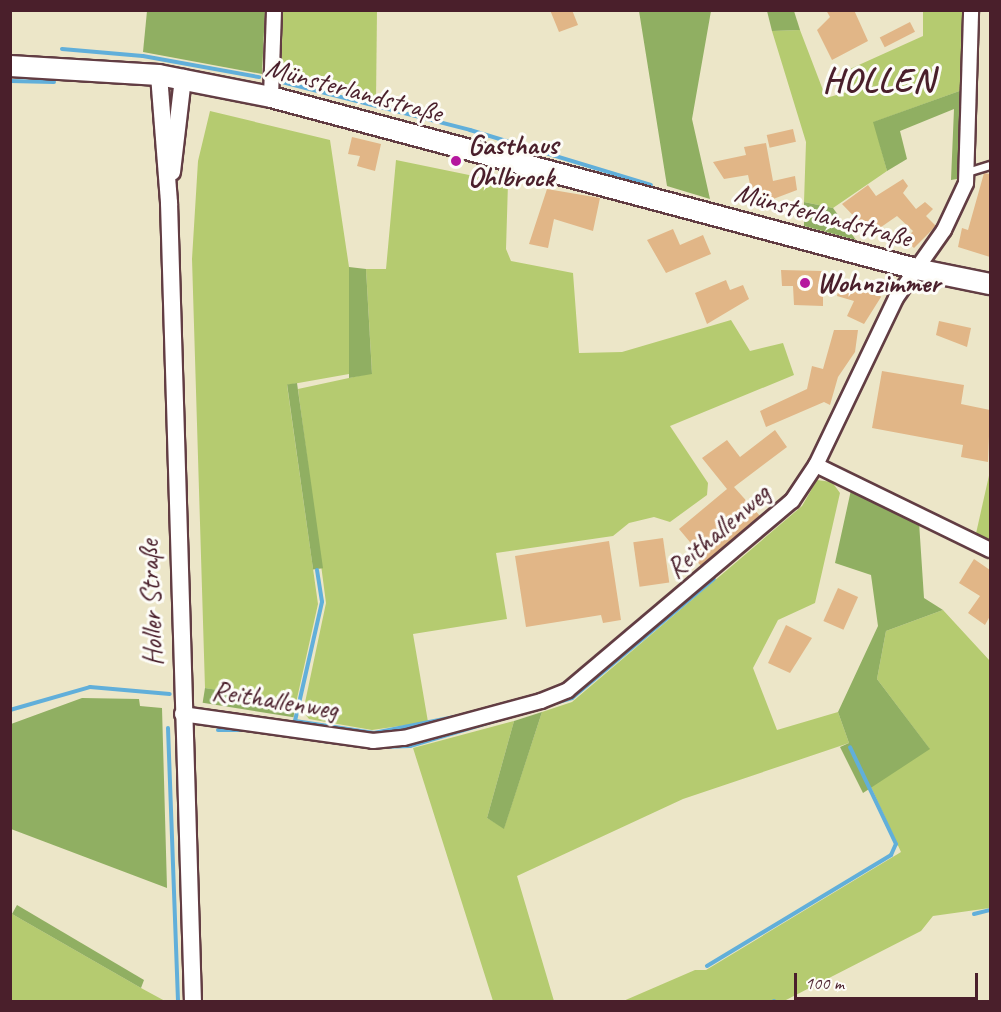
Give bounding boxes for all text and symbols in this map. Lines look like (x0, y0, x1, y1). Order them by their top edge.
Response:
street label: Münsterlandstraße (262, 50, 446, 130)
district label: HOLLEN (823, 60, 935, 100)
place label: Gasthaus Ohlbrock (468, 128, 558, 194)
marker: Gasthaus Ohlbrock (449, 154, 463, 168)
street label: Münsterlandstraße (731, 175, 915, 255)
place label: Wohnzimmer (817, 266, 940, 300)
marker: Wohnzimmer (798, 276, 812, 290)
street label: Reithallenweg (659, 477, 777, 585)
street label: Holler Straße (132, 539, 170, 667)
street label: Reithallenweg (210, 673, 340, 727)
scale bar (797, 961, 982, 999)
text: 100 m (805, 972, 844, 994)

